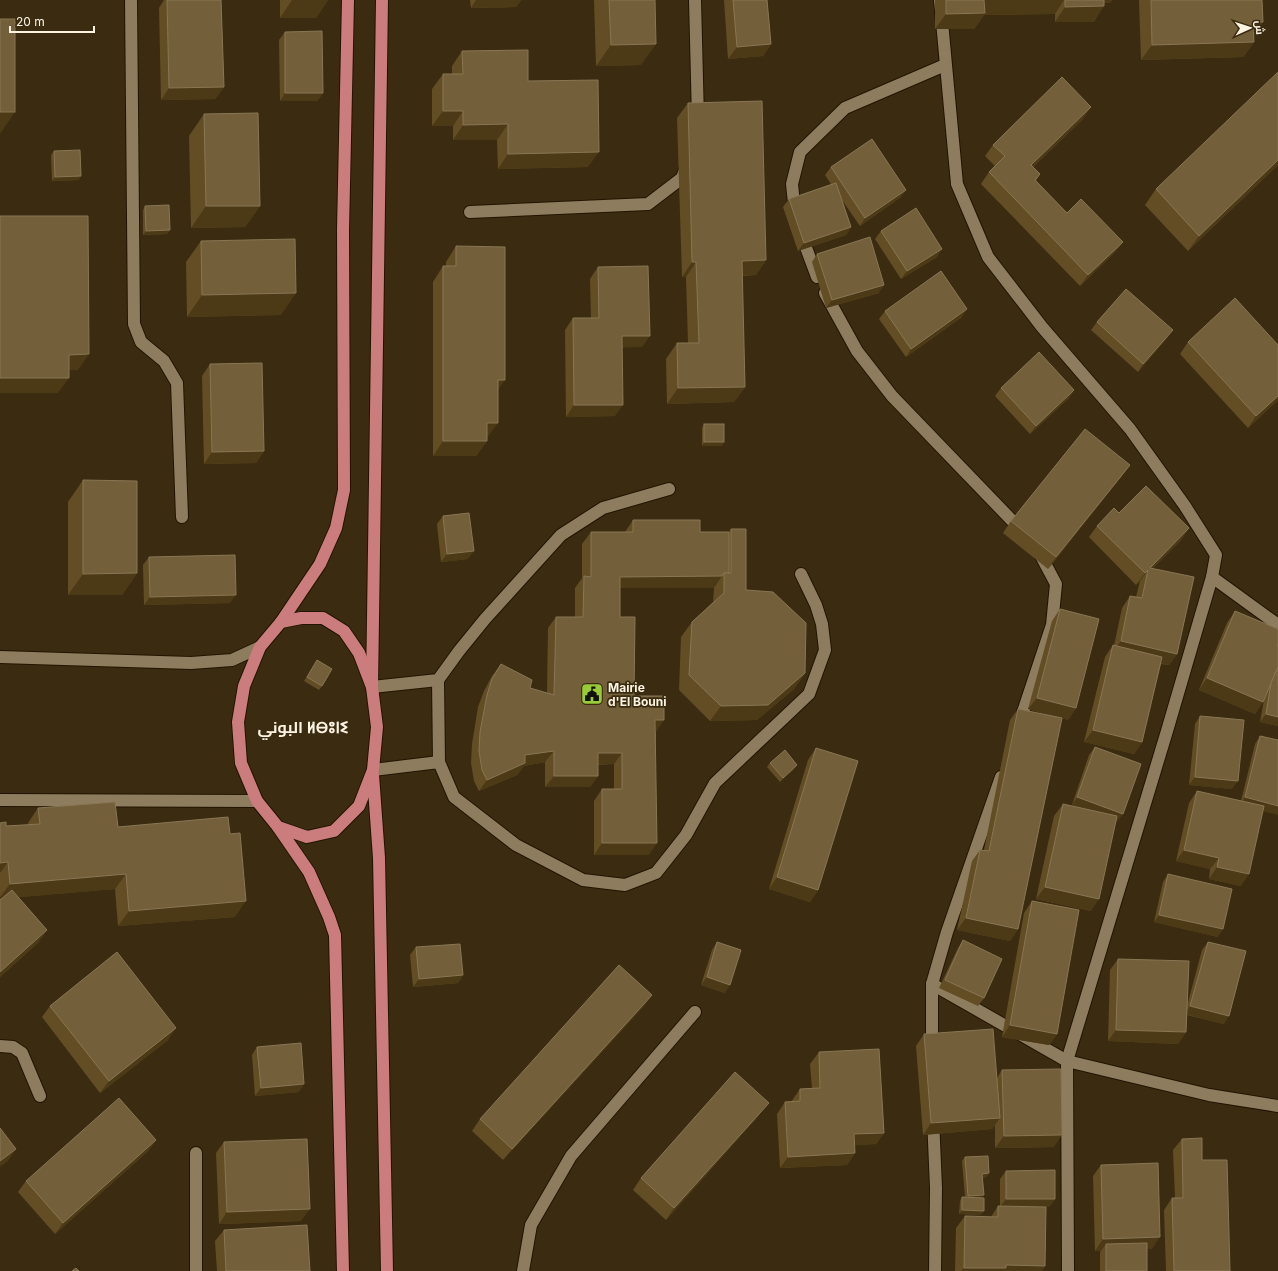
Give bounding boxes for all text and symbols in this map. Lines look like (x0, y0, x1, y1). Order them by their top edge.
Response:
scale bar (10, 8, 94, 34)
north arrow (1230, 8, 1270, 48)
text: 20 m (16, 14, 45, 29)
text: ش (1253, 20, 1267, 35)
place label: Mairie d'El Bouni (608, 680, 667, 709)
public building icon: Mairie d'El Bouni (579, 681, 605, 707)
district label: البوني ⵍⴱⵓⵏⵉ (258, 717, 348, 740)

